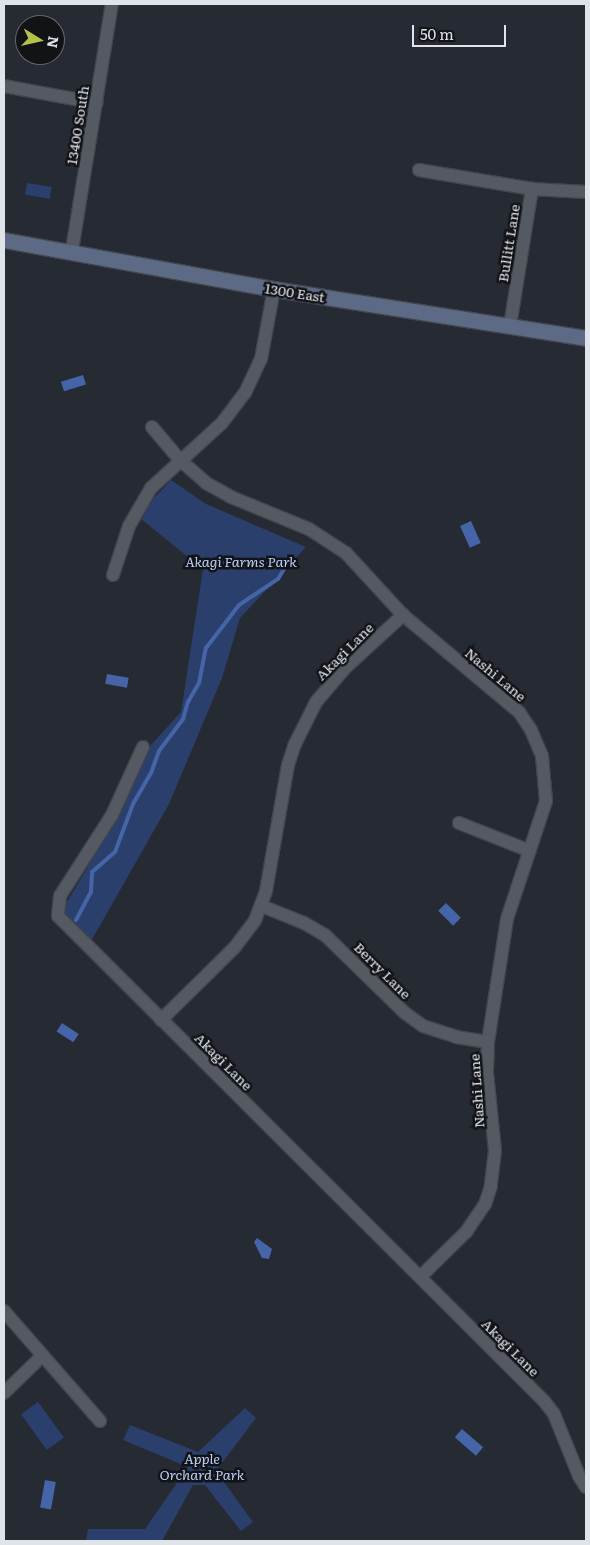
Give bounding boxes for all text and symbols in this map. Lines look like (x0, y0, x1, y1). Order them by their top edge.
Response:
north arrow (15, 15, 65, 65)
scale bar (415, 15, 509, 47)
text: 50 m (420, 22, 454, 45)
text: N (43, 35, 65, 50)
street label: 13400 South (62, 84, 92, 166)
street label: Bullitt Lane (494, 203, 522, 283)
street label: 1300 East (264, 279, 326, 305)
park label: Akagi Farms Park (185, 553, 297, 569)
street label: Akagi Lane (312, 619, 376, 683)
street label: Nashi Lane (462, 644, 530, 704)
street label: Berry Lane (351, 938, 415, 1002)
street label: Akagi Lane (192, 1029, 256, 1093)
street label: Nashi Lane (465, 1053, 487, 1129)
street label: Akagi Lane (479, 1315, 543, 1379)
park label: Apple Orchard Park (160, 1450, 244, 1482)

